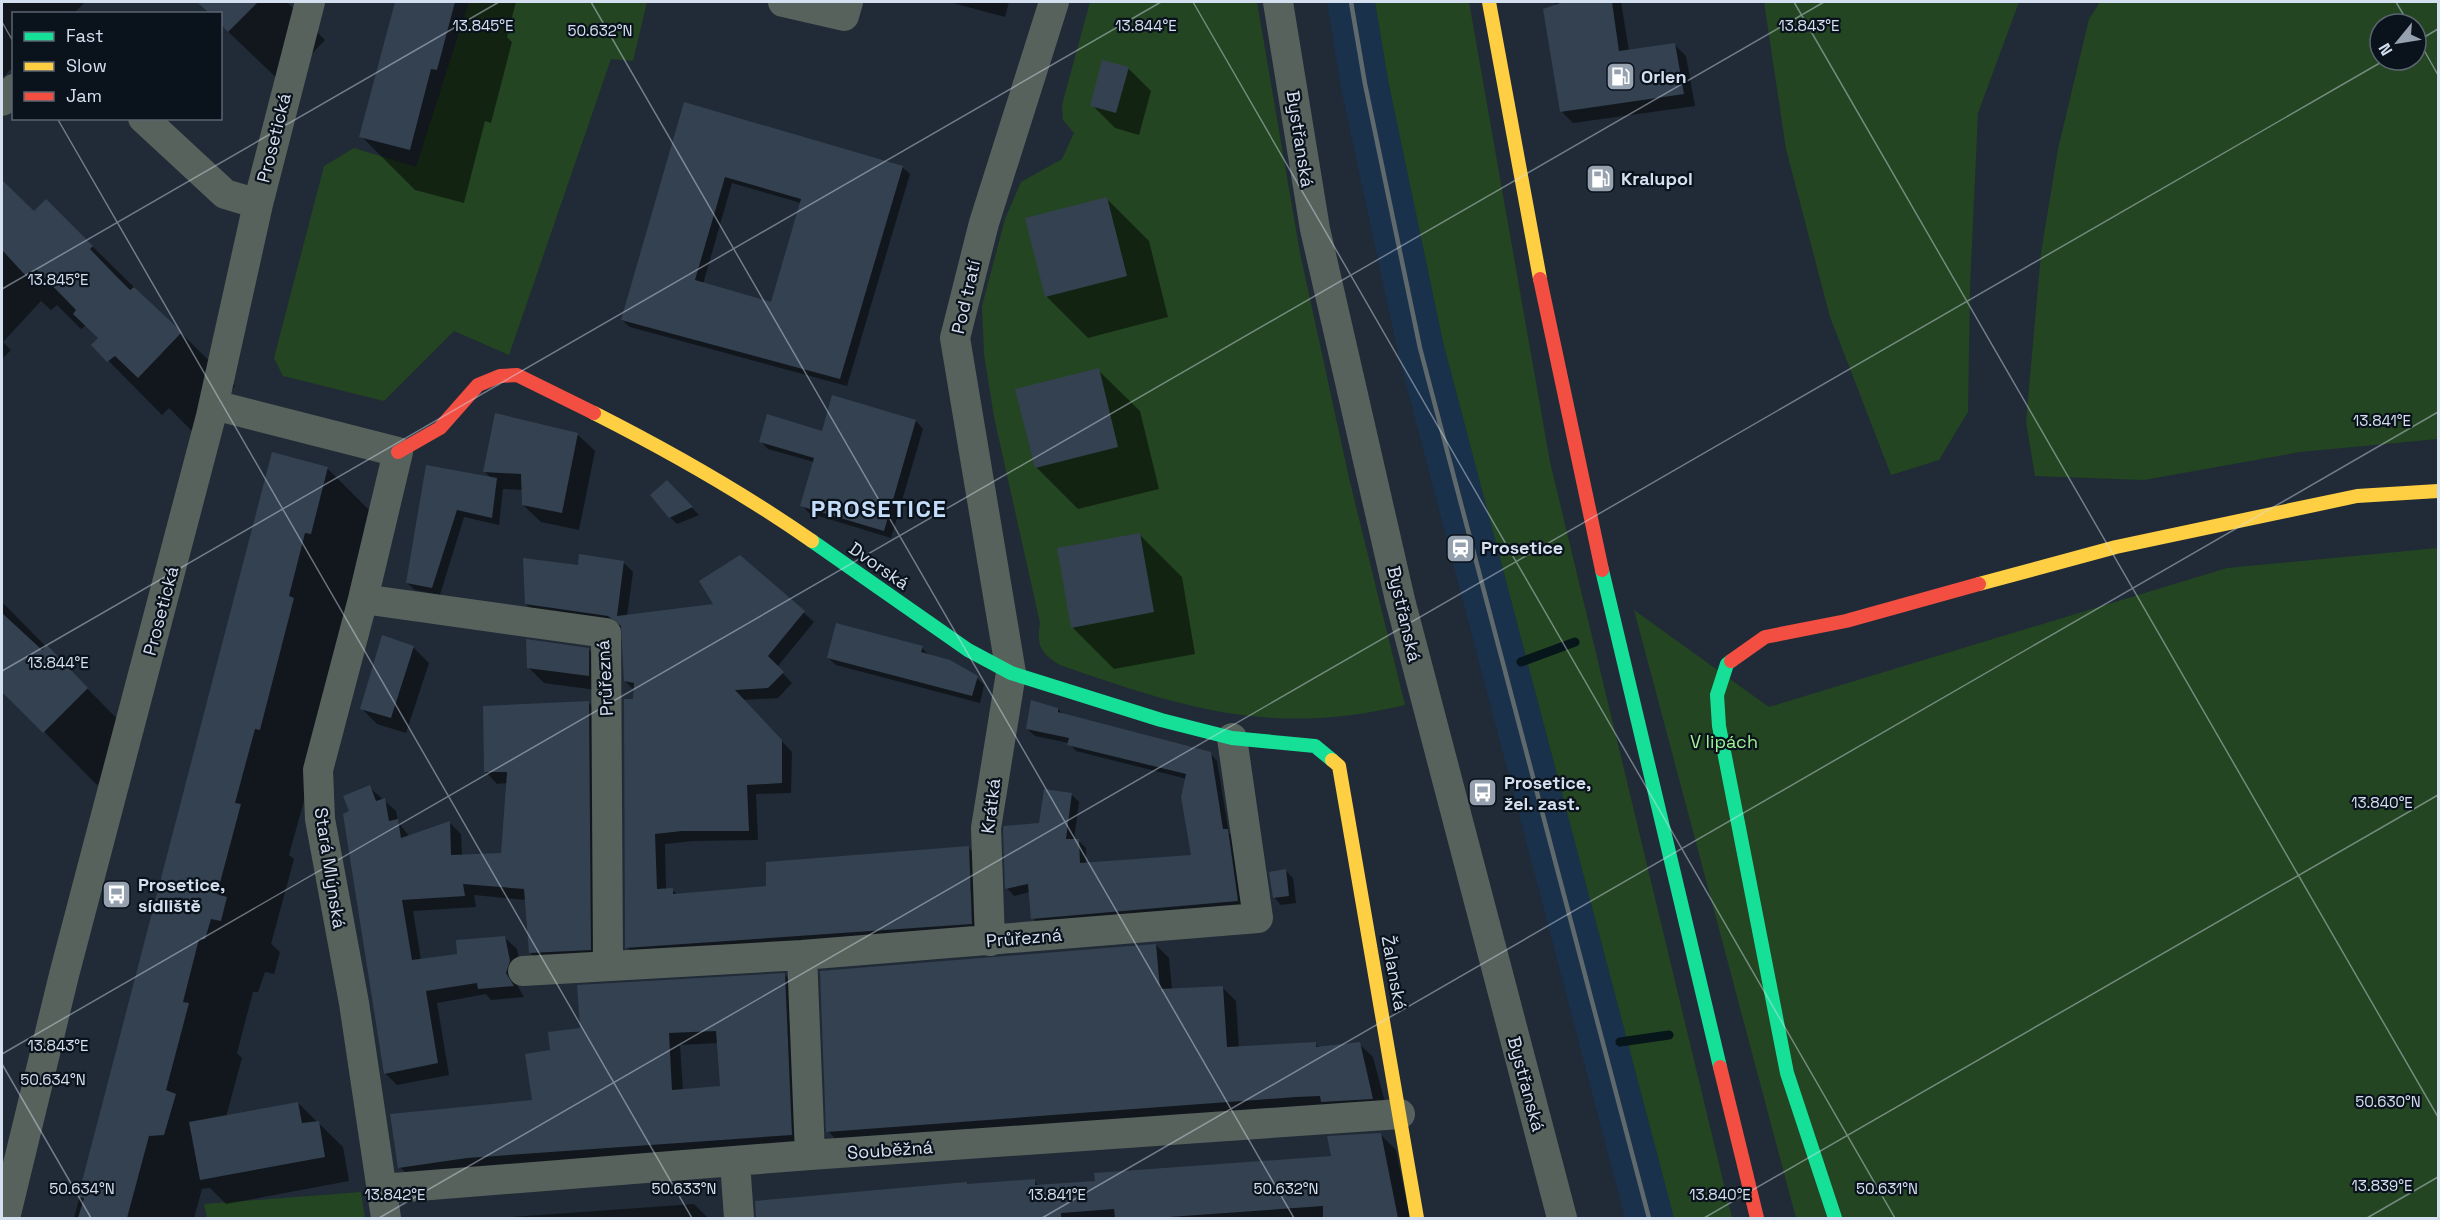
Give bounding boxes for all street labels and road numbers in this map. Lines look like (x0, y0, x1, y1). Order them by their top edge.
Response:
street label: Bystřanská (1281, 89, 1319, 189)
street label: Prosetická (251, 91, 296, 185)
street label: Pod tratí (946, 257, 985, 336)
street label: Dvorská (845, 537, 914, 595)
street label: Prosetická (138, 564, 183, 658)
street label: Bystřanská (1382, 564, 1427, 664)
street label: Průřezná (591, 639, 618, 717)
street label: Krátká (976, 777, 1005, 835)
street label: Stará Mlýnská (310, 806, 351, 930)
street label: Průřezná (985, 923, 1063, 952)
street label: Žalanská (1377, 934, 1412, 1012)
street label: Bystřanská (1503, 1034, 1550, 1134)
street label: Souběžná (846, 1135, 934, 1164)

